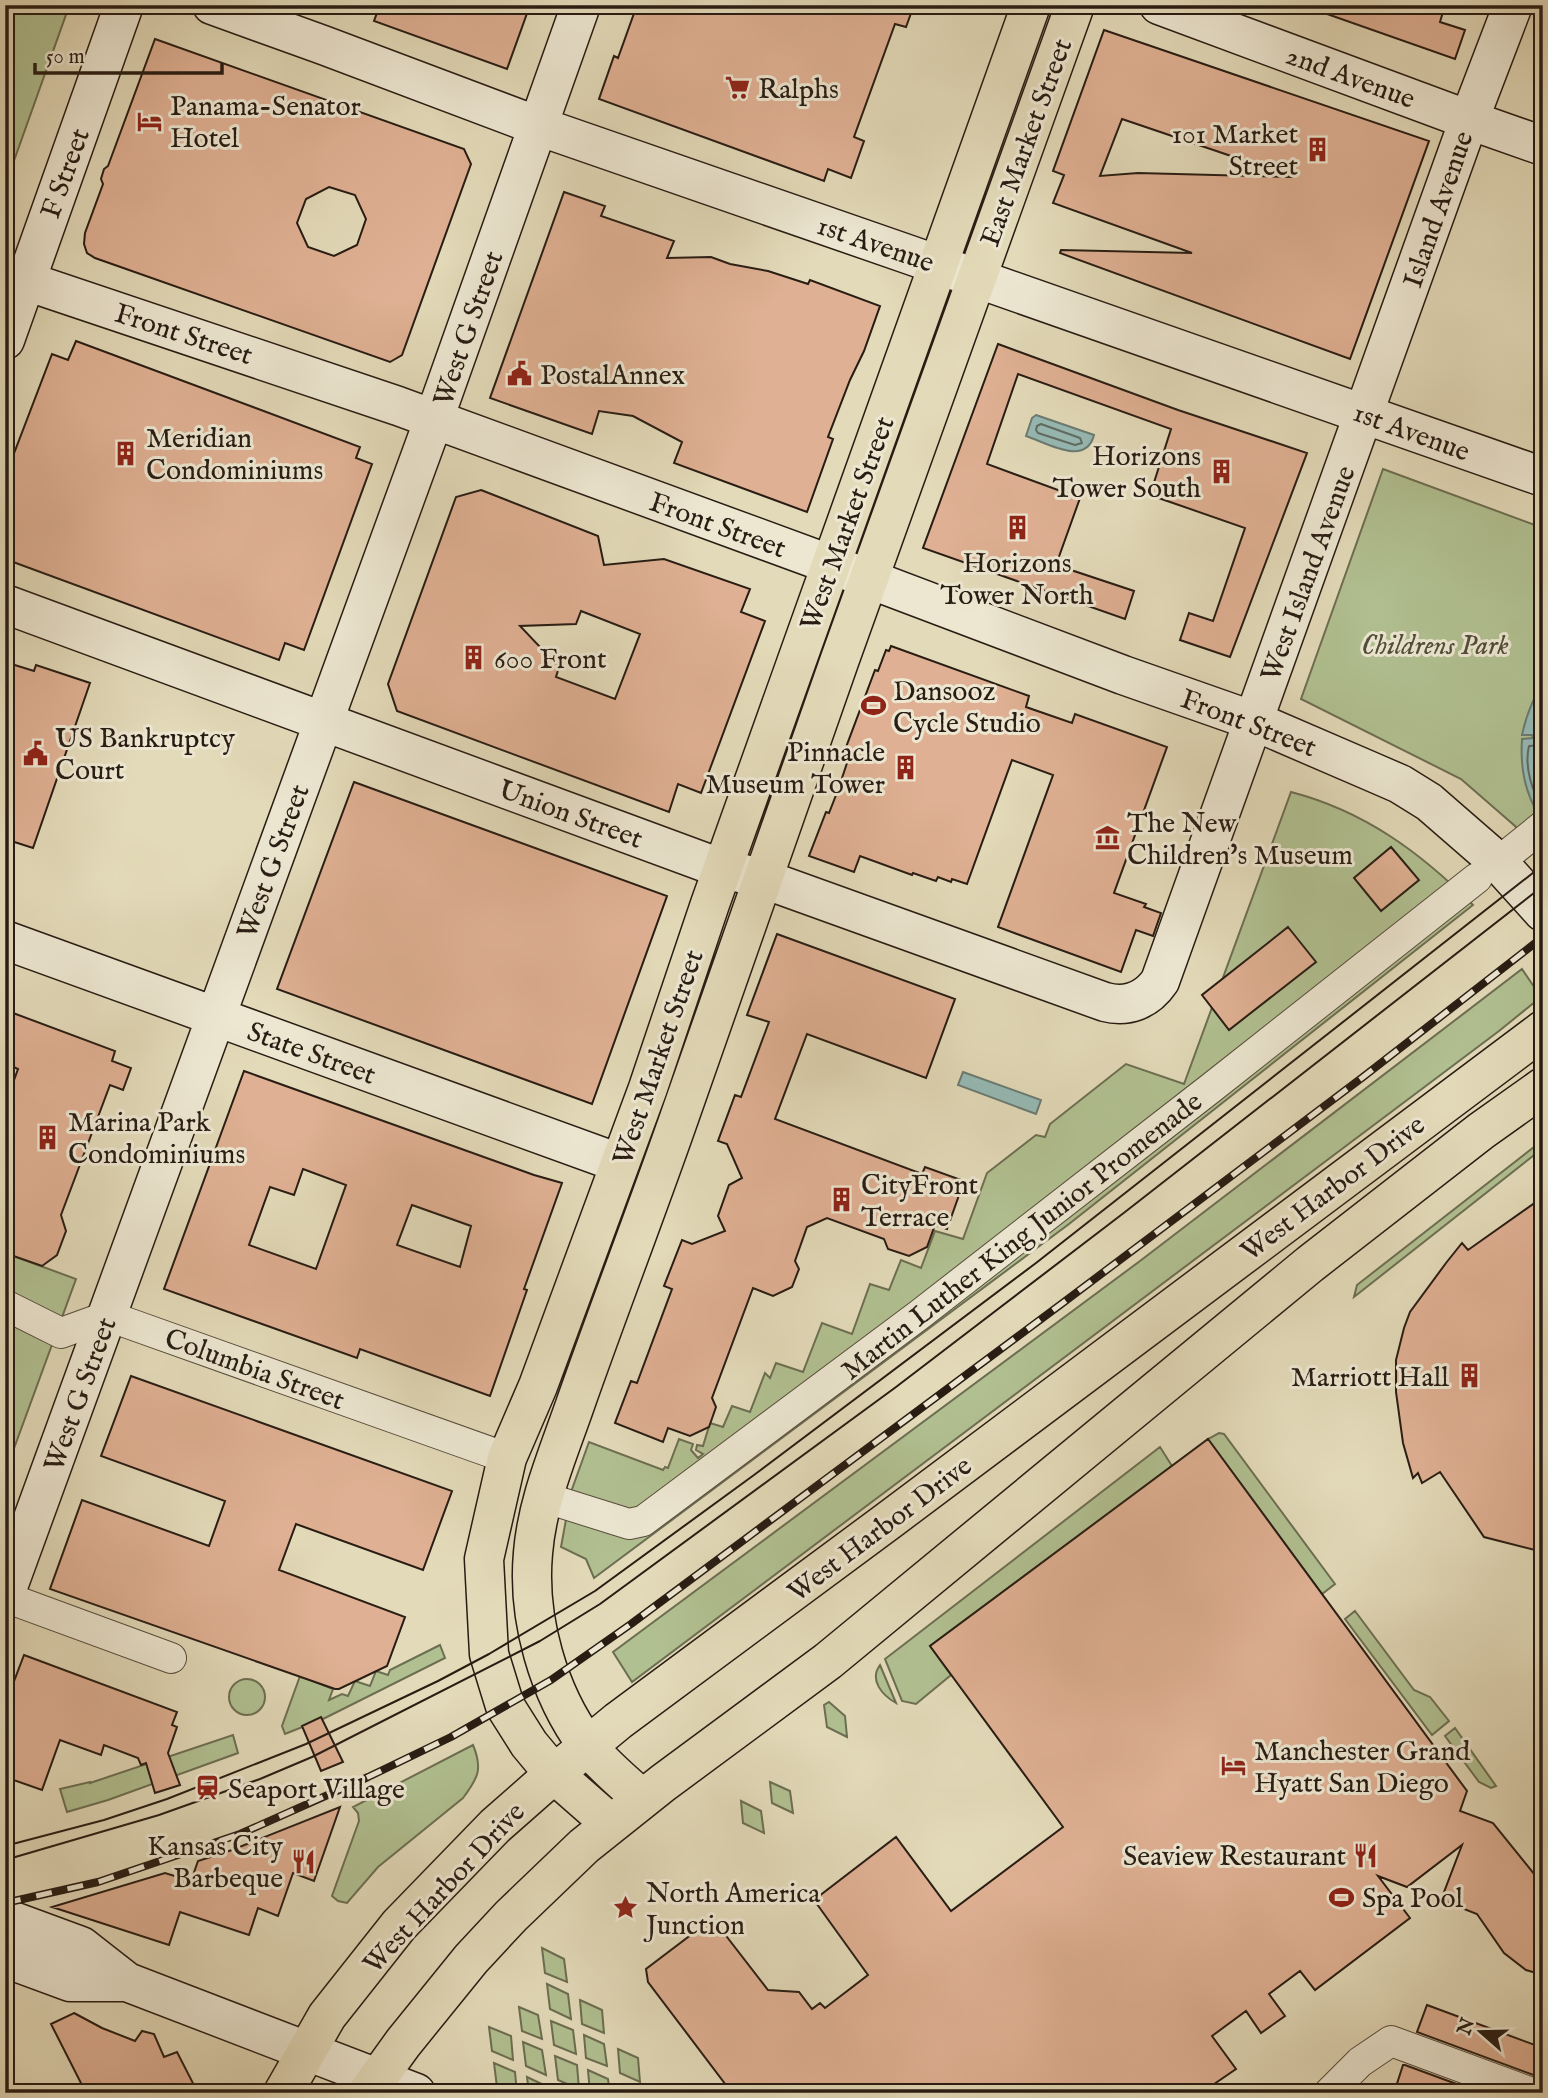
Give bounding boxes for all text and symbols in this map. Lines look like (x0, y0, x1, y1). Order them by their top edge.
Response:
scale bar (35, 32, 222, 76)
street label: East Market Street (974, 34, 1081, 252)
street label: 2nd Avenue (1281, 39, 1420, 118)
text: 50 m (46, 44, 85, 71)
place label: Ralphs (758, 73, 839, 108)
supermarket icon: Ralphs (724, 74, 752, 102)
place label: Panama-Senator Hotel (170, 90, 361, 157)
hotel icon: Panama-Senator Hotel (136, 107, 164, 135)
place label: 101 Market Street (1172, 118, 1298, 185)
street label: F Street (34, 124, 99, 224)
street label: Island Avenue (1396, 127, 1483, 293)
building icon: 101 Market Street (1304, 135, 1332, 163)
street label: 1st Avenue (812, 209, 938, 282)
street label: West G Street (427, 246, 512, 411)
street label: Front Street (110, 297, 257, 374)
place label: PostalAnnex (540, 359, 686, 394)
public building icon: PostalAnnex (506, 360, 534, 388)
street label: 1st Avenue (1348, 396, 1474, 471)
street label: West Market Street (793, 412, 903, 636)
place label: Meridian Condominiums (146, 422, 323, 489)
building icon: Meridian Condominiums (112, 439, 140, 467)
place label: Horizons Tower South (1052, 440, 1201, 507)
building icon: Horizons Tower South (1207, 457, 1235, 485)
street label: West Island Avenue (1254, 461, 1365, 686)
street label: Front Street (644, 485, 791, 567)
building icon: Horizons Tower North (1003, 514, 1031, 542)
place label: Horizons Tower North (940, 547, 1094, 614)
park label: Childrens Park (1361, 629, 1509, 664)
place label: 600 Front (494, 643, 607, 678)
building icon: 600 Front (460, 644, 488, 672)
place label: Dansooz Cycle Studio (893, 675, 1041, 742)
street label: Front Street (1175, 682, 1321, 766)
sports icon: Dansooz Cycle Studio (859, 692, 887, 720)
place label: US Bankruptcy Court (55, 722, 235, 789)
place label: Pinnacle Museum Tower (705, 736, 885, 803)
public building icon: US Bankruptcy Court (21, 739, 49, 767)
building icon: Pinnacle Museum Tower (891, 753, 919, 781)
street label: Union Street (493, 773, 647, 858)
street label: West G Street (230, 780, 319, 944)
place label: The New Children's Museum (1127, 807, 1353, 874)
museum icon: The New Children's Museum (1093, 824, 1121, 852)
street label: West Market Street (606, 945, 713, 1170)
street label: State Street (242, 1015, 381, 1094)
street label: Martin Luther King Junior Promenade (835, 1085, 1210, 1389)
place label: Marina Park Condominiums (68, 1106, 245, 1173)
street label: West Harbor Drive (1234, 1108, 1433, 1270)
building icon: Marina Park Condominiums (34, 1123, 62, 1151)
place label: CityFront Terrace (861, 1169, 979, 1236)
building icon: CityFront Terrace (827, 1186, 855, 1214)
street label: West G Street (37, 1313, 126, 1477)
street label: Columbia Street (160, 1322, 349, 1419)
place label: Marriott Hall (1291, 1361, 1449, 1396)
building icon: Marriott Hall (1455, 1362, 1483, 1390)
street label: West Harbor Drive (781, 1449, 980, 1611)
place label: Manchester Grand Hyatt San Diego (1254, 1735, 1470, 1802)
hotel icon: Manchester Grand Hyatt San Diego (1220, 1752, 1248, 1780)
place label: Seaport Village (228, 1773, 405, 1808)
station icon: Seaport Village (194, 1774, 222, 1802)
street label: West Harbor Drive (356, 1796, 533, 1982)
place label: Kansas City Barbeque (147, 1830, 283, 1897)
place label: Seaview Restaurant (1123, 1840, 1346, 1875)
restaurant icon: Seaview Restaurant (1352, 1841, 1380, 1869)
restaurant icon: Kansas City Barbeque (289, 1847, 317, 1875)
place label: North America Junction (643, 1877, 821, 1944)
place label: Spa Pool (1362, 1882, 1463, 1917)
sports icon: Spa Pool (1328, 1883, 1356, 1911)
place icon: North America Junction (612, 1894, 640, 1922)
north arrow (1446, 1996, 1516, 2066)
text: N (1452, 2015, 1481, 2040)

